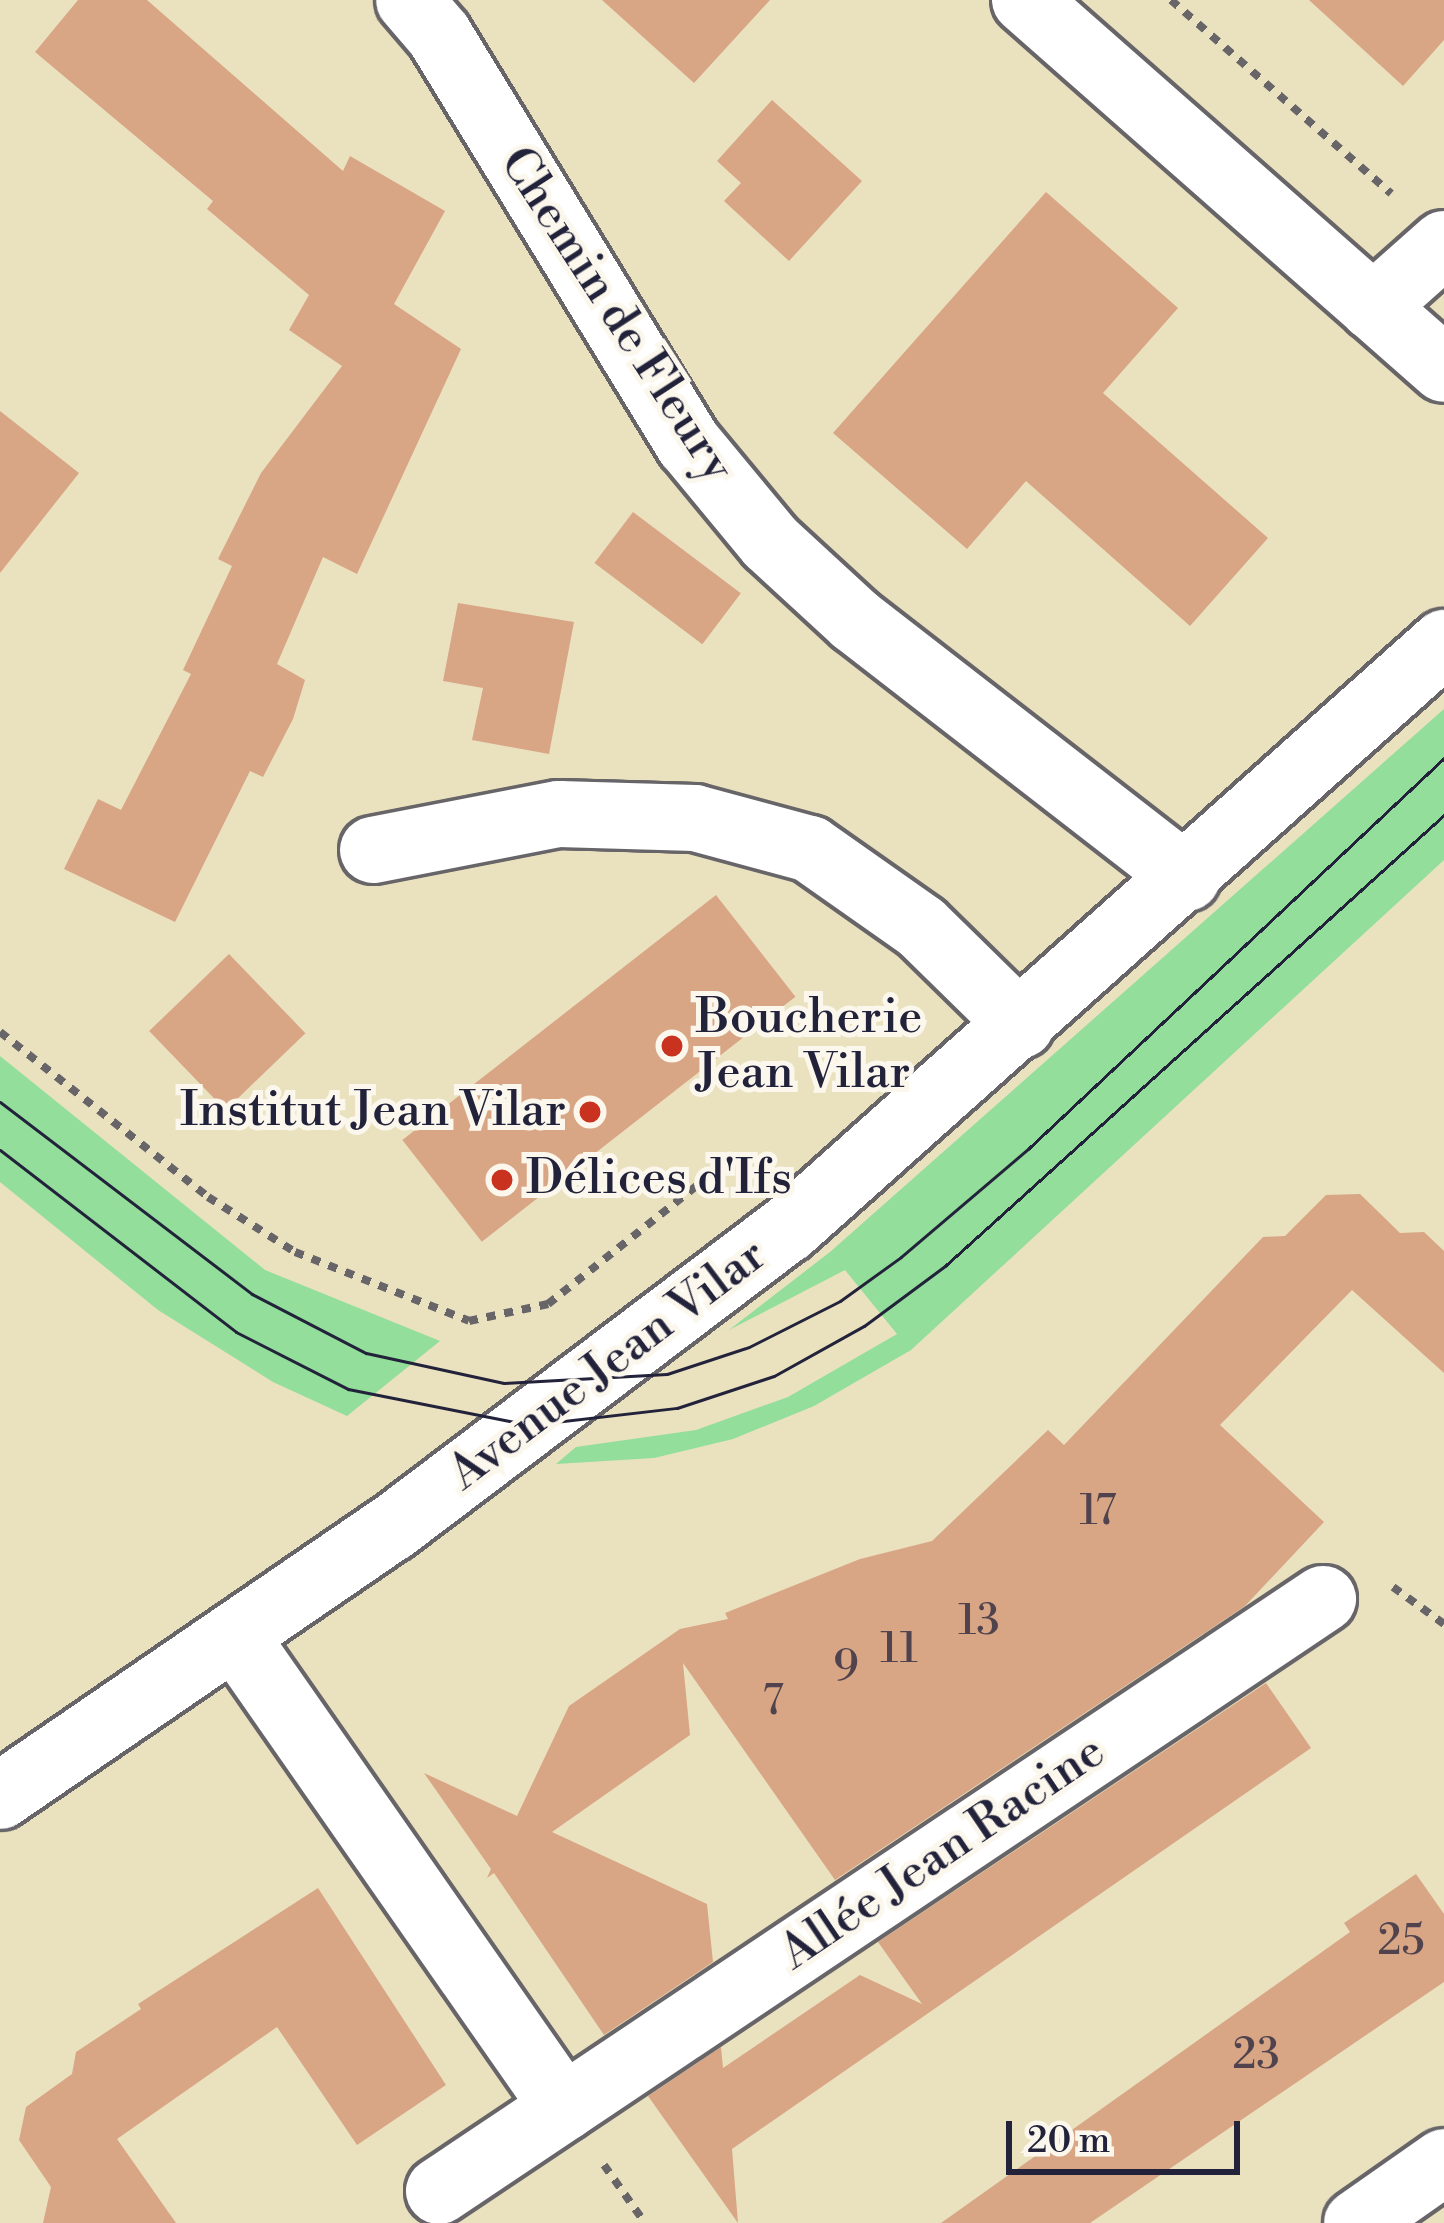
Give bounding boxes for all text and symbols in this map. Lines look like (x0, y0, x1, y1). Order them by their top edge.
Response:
street label: Chemin de Fleury (487, 137, 745, 493)
place label: Boucherie Jean Vilar (696, 989, 923, 1102)
marker: Boucherie Jean Vilar (659, 1033, 685, 1059)
place label: Institut Jean Vilar (180, 1083, 566, 1141)
marker: Institut Jean Vilar (577, 1099, 603, 1125)
place label: Délices d'Ifs (526, 1151, 792, 1209)
marker: Délices d'Ifs (489, 1167, 515, 1193)
street label: Avenue Jean Vilar (438, 1227, 778, 1503)
house number: 17 (1079, 1487, 1117, 1537)
house number: 13 (958, 1597, 1000, 1647)
house number: 11 (880, 1625, 918, 1675)
house number: 9 (833, 1643, 859, 1693)
house number: 7 (762, 1677, 784, 1727)
street label: Allée Jean Racine (770, 1723, 1116, 1983)
house number: 25 (1377, 1917, 1425, 1967)
house number: 23 (1232, 2031, 1280, 2081)
scale bar (1012, 2097, 1246, 2171)
text: 20 m (1027, 2119, 1110, 2164)

